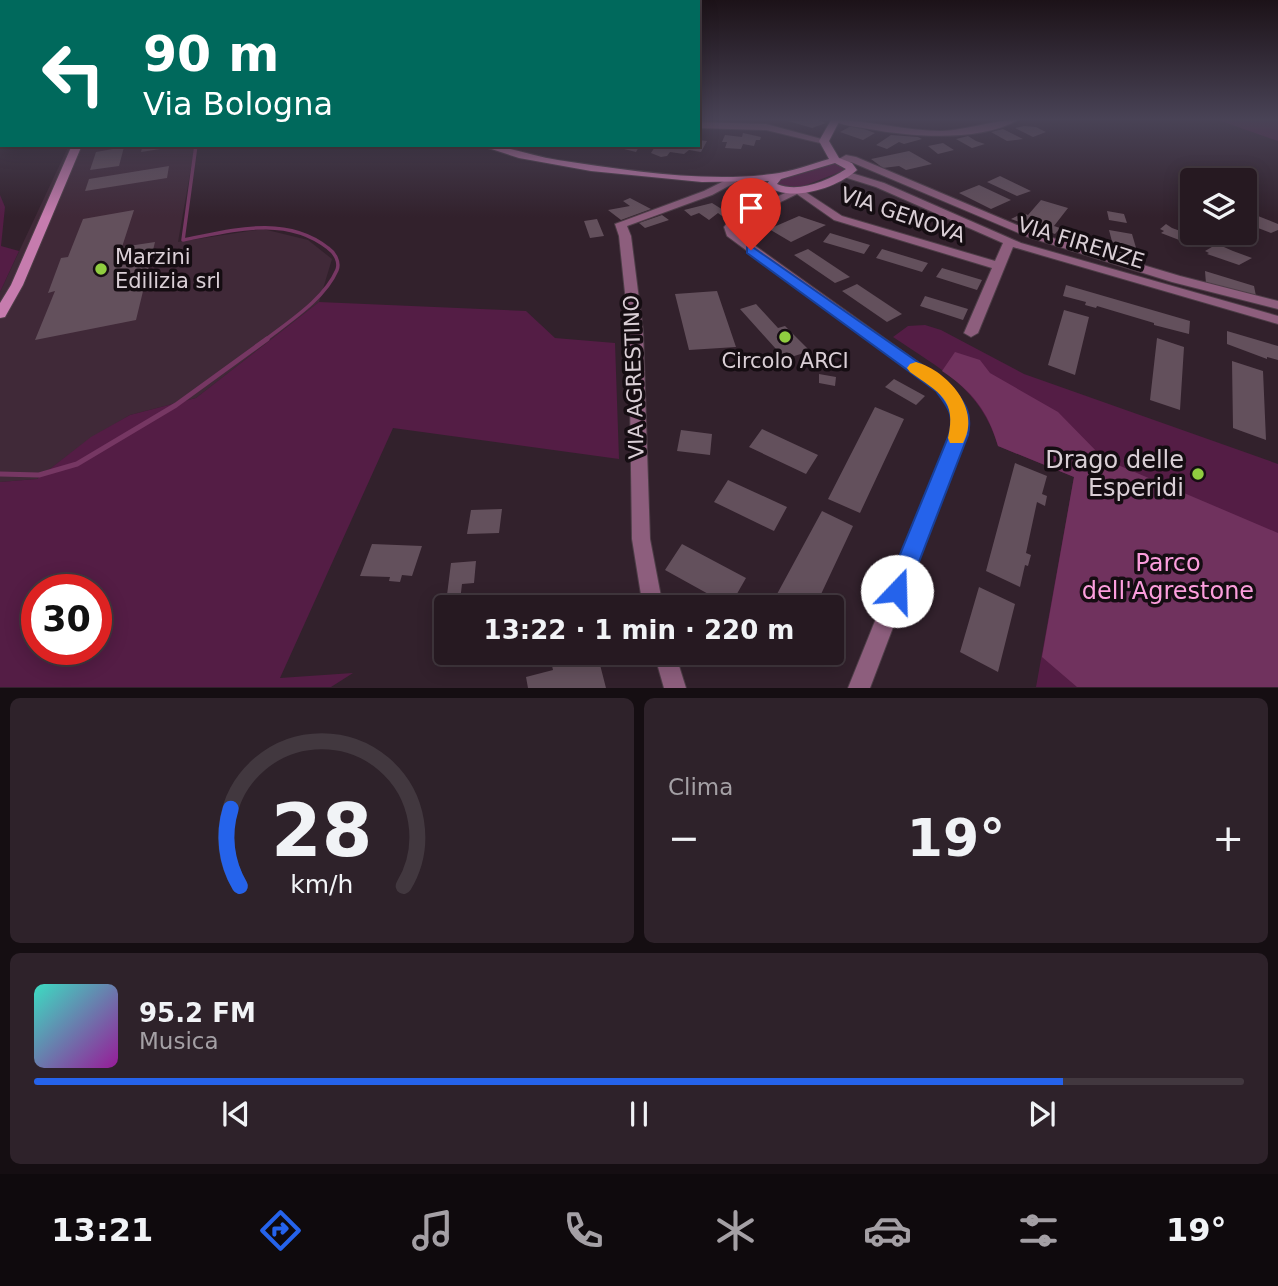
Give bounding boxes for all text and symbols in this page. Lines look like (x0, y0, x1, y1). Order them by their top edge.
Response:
text: 90 m (143, 26, 279, 83)
icon: left (28, 28, 119, 119)
text: Via Bologna (143, 85, 333, 123)
map controls (1180, 168, 1257, 245)
button: layers (1180, 168, 1257, 245)
pin (721, 178, 781, 250)
street label: VIA GENOVA (837, 182, 969, 248)
icon: arrive (732, 189, 770, 227)
street label: VIA FIRENZE (1015, 212, 1147, 274)
place label: Marzini Edilizia srl (115, 245, 221, 293)
marker: Marzini Edilizia srl (93, 261, 109, 277)
street label: VIA AGRESTINO (619, 294, 649, 460)
marker: Circolo ARCI (777, 329, 793, 345)
place label: Circolo ARCI (721, 349, 849, 373)
place label: Drago delle Esperidi (1045, 446, 1184, 502)
marker: Drago delle Esperidi (1190, 466, 1206, 482)
park label: Parco dell'Agrestone (1082, 549, 1254, 605)
position arrow (860, 554, 934, 628)
speed limit sign: 30 (21, 574, 112, 665)
text: 13:22 · 1 min · 220 m (484, 615, 794, 645)
text: Clima (668, 774, 733, 800)
text: 28 (271, 789, 373, 874)
text: 19° (907, 808, 1005, 868)
text: − (668, 816, 700, 860)
text: + (1212, 816, 1244, 860)
text: km/h (290, 870, 354, 899)
text: 95.2 FM (139, 998, 256, 1028)
text: Musica (139, 1028, 219, 1054)
icon: previous (217, 1095, 255, 1133)
icon: pause (620, 1095, 658, 1133)
icon: next (1023, 1095, 1061, 1133)
icon: directions (256, 1206, 305, 1255)
icon: music (408, 1206, 457, 1255)
icon: phone (559, 1206, 608, 1255)
icon: climate (711, 1206, 760, 1255)
icon: car (863, 1206, 912, 1255)
icon: filters (1014, 1206, 1063, 1255)
text: 13:21 (51, 1211, 153, 1249)
text: 19° (1166, 1211, 1227, 1249)

